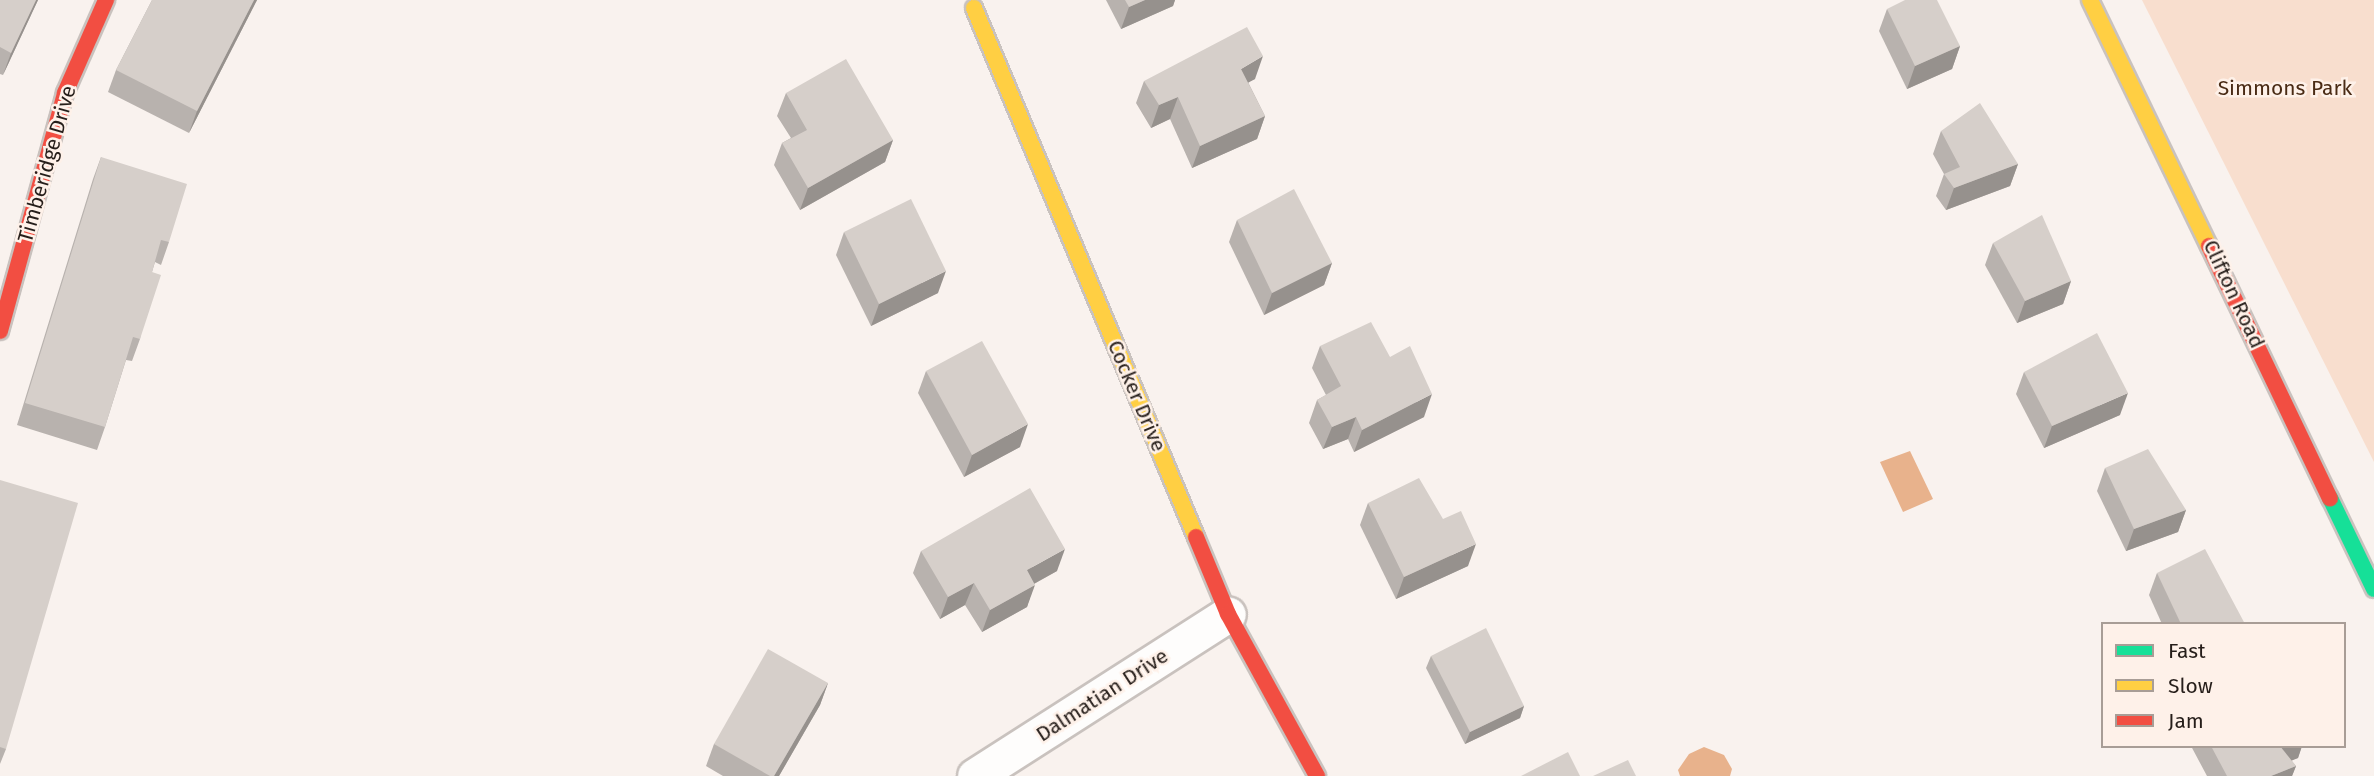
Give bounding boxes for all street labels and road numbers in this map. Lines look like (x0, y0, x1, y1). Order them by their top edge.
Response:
street label: Timberidge Drive (13, 83, 81, 245)
street label: Clifton Road (2198, 236, 2270, 352)
street label: Cocker Drive (1102, 337, 1172, 455)
street label: Dalmatian Drive (1031, 643, 1173, 747)

